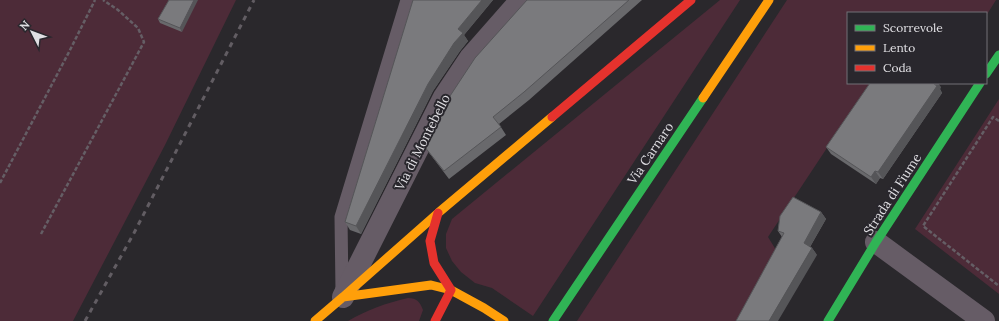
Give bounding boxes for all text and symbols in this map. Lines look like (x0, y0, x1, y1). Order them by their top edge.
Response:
north arrow (12, 12, 52, 52)
legend (847, 12, 987, 84)
text: N (17, 17, 33, 33)
text: Scorrevole (883, 20, 943, 35)
text: Lento (883, 40, 915, 55)
text: Coda (883, 60, 912, 75)
street label: Via di Montebello (390, 91, 454, 194)
street label: Via Carnaro (623, 119, 678, 188)
street label: Strada di Fiume (860, 150, 925, 239)

